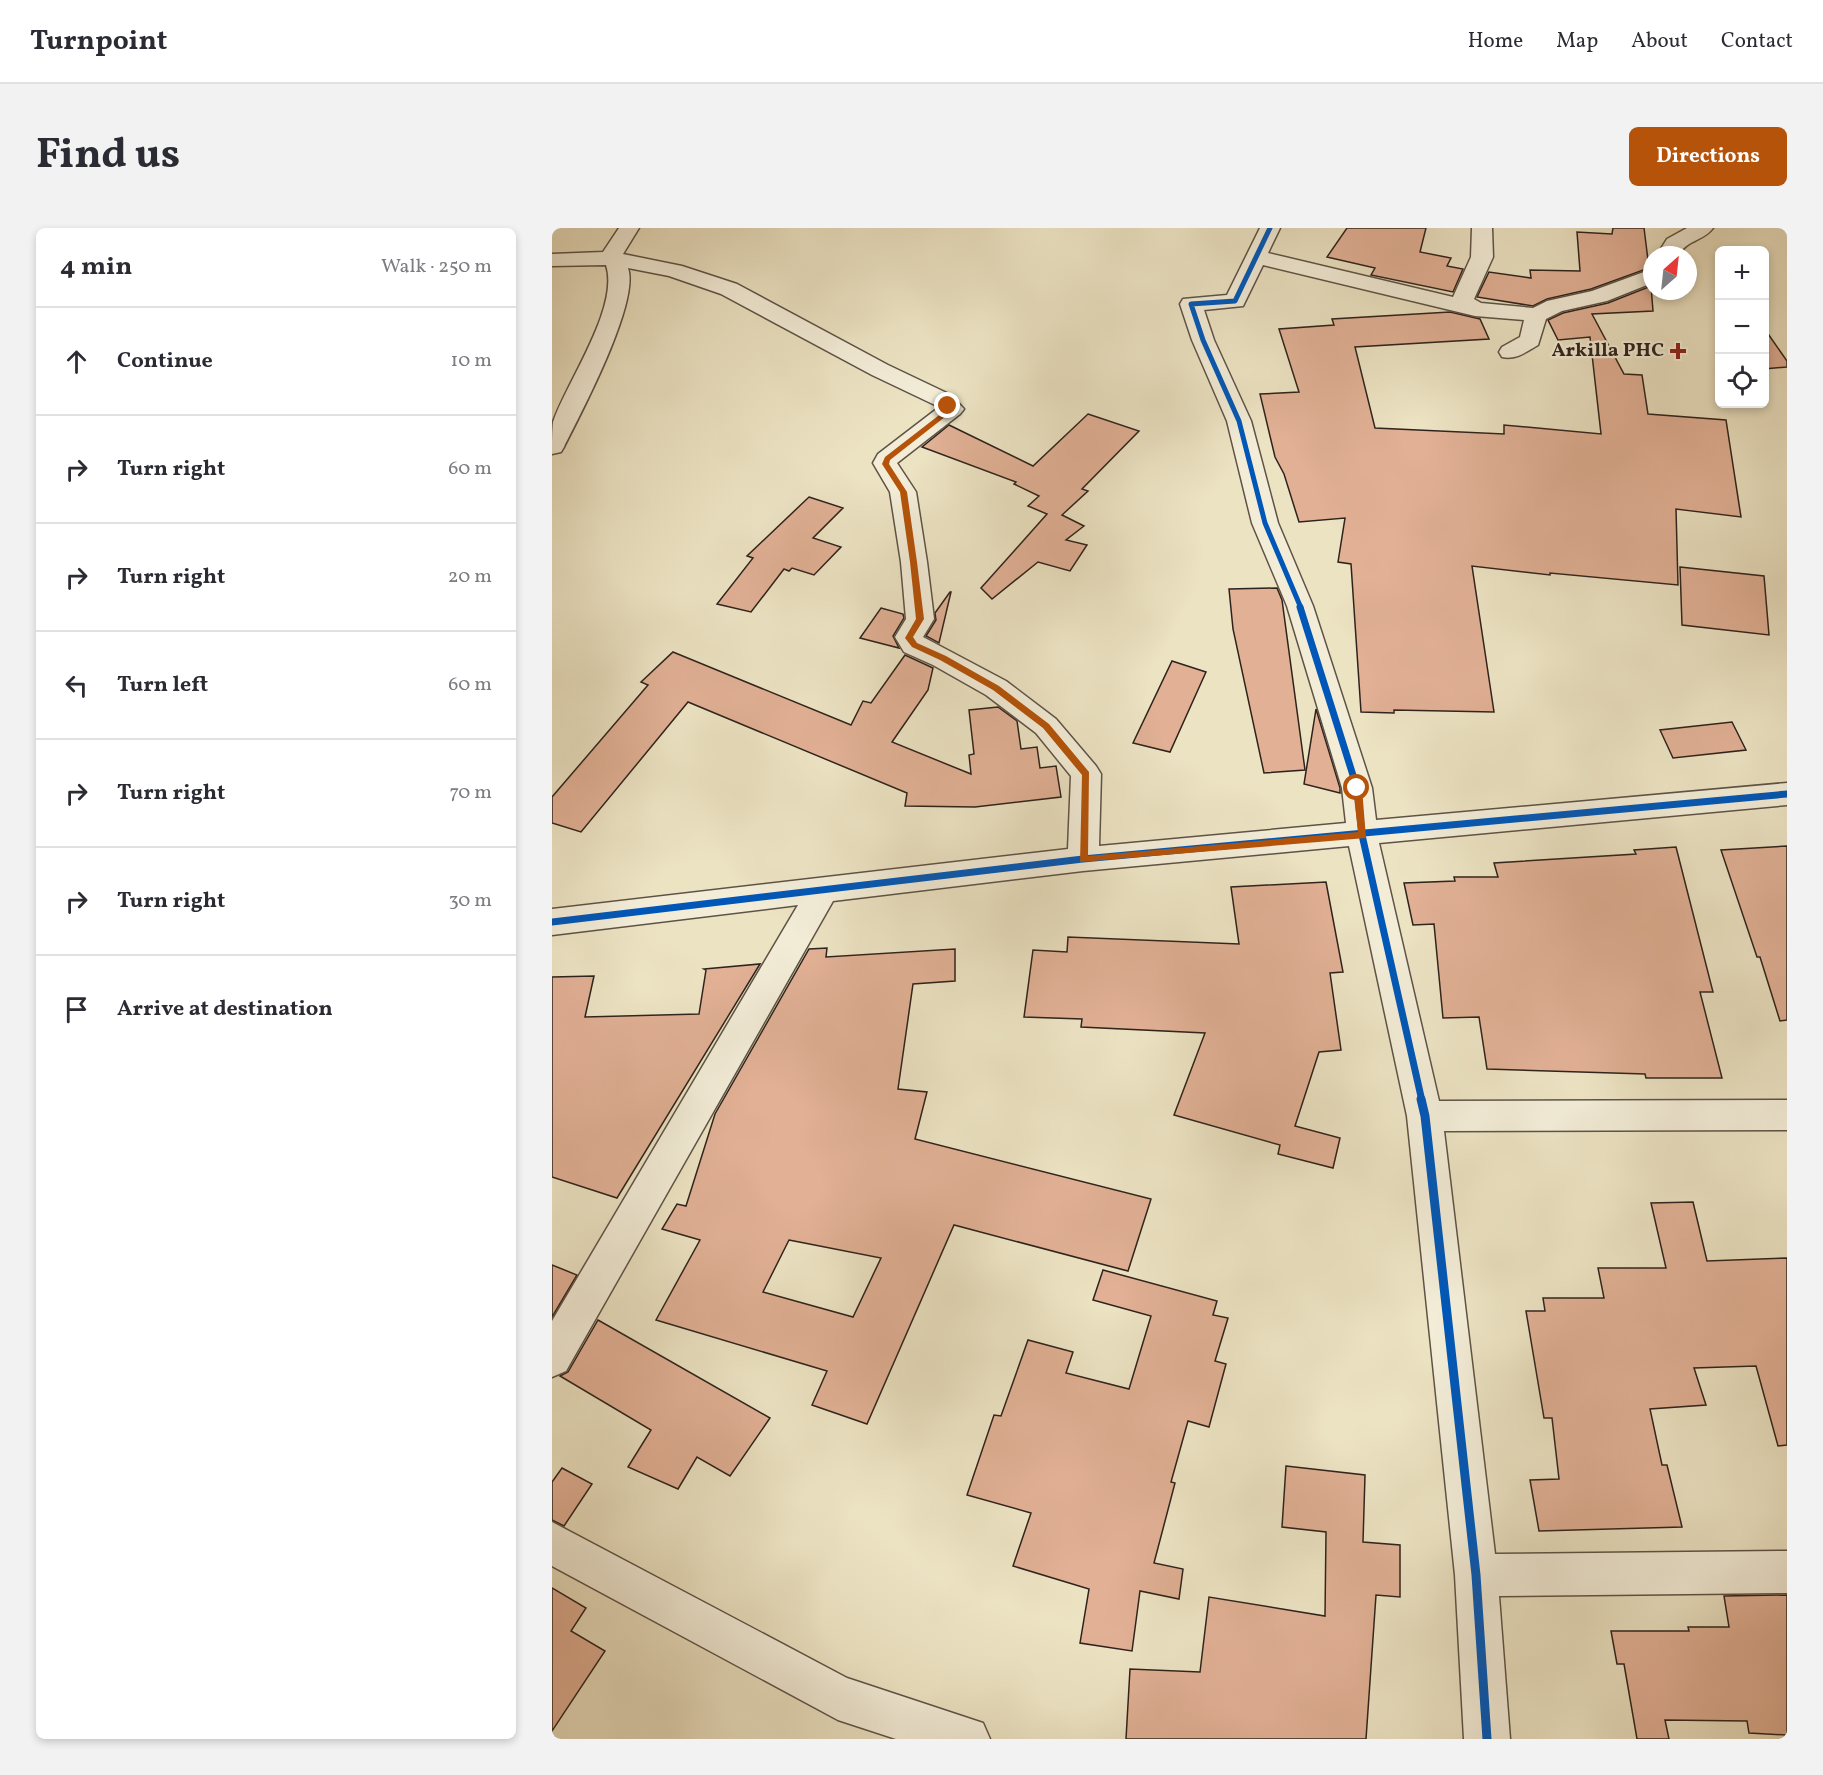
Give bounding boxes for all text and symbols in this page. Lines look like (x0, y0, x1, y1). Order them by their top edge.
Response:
text: Turnpoint (30, 22, 167, 61)
text: Home (1468, 27, 1523, 56)
text: Map (1556, 27, 1598, 56)
text: About (1631, 27, 1688, 56)
text: Contact (1721, 27, 1793, 56)
text: Find us (36, 127, 180, 186)
button: Directions (1629, 127, 1787, 186)
north arrow (1643, 246, 1697, 300)
map controls (1715, 246, 1769, 408)
button: + (1715, 246, 1769, 300)
text: 4 min (60, 249, 132, 285)
text: Walk · 250 m (381, 253, 492, 281)
button: − (1715, 300, 1769, 354)
place label: Arkilla PHC (1551, 337, 1664, 365)
marker: Arkilla PHC (1669, 342, 1687, 360)
icon: ahead (60, 345, 93, 378)
text: Continue (117, 346, 213, 377)
text: 10 m (451, 347, 492, 375)
button: locate (1715, 354, 1769, 408)
route end (934, 392, 960, 418)
icon: right (60, 453, 93, 486)
text: Turn right (117, 454, 225, 485)
text: 60 m (448, 455, 492, 483)
icon: right (60, 561, 93, 594)
text: Turn right (117, 562, 225, 593)
text: 20 m (448, 563, 492, 591)
icon: left (60, 669, 93, 702)
text: Turn left (117, 670, 208, 701)
text: 60 m (448, 671, 492, 699)
route start (1343, 774, 1369, 800)
icon: right (60, 777, 93, 810)
text: Turn right (117, 778, 225, 809)
text: 70 m (449, 779, 492, 807)
icon: right (60, 885, 93, 918)
text: Turn right (117, 886, 225, 917)
text: 30 m (448, 887, 492, 915)
icon: arrive (60, 993, 93, 1026)
text: Arrive at destination (117, 994, 333, 1025)

